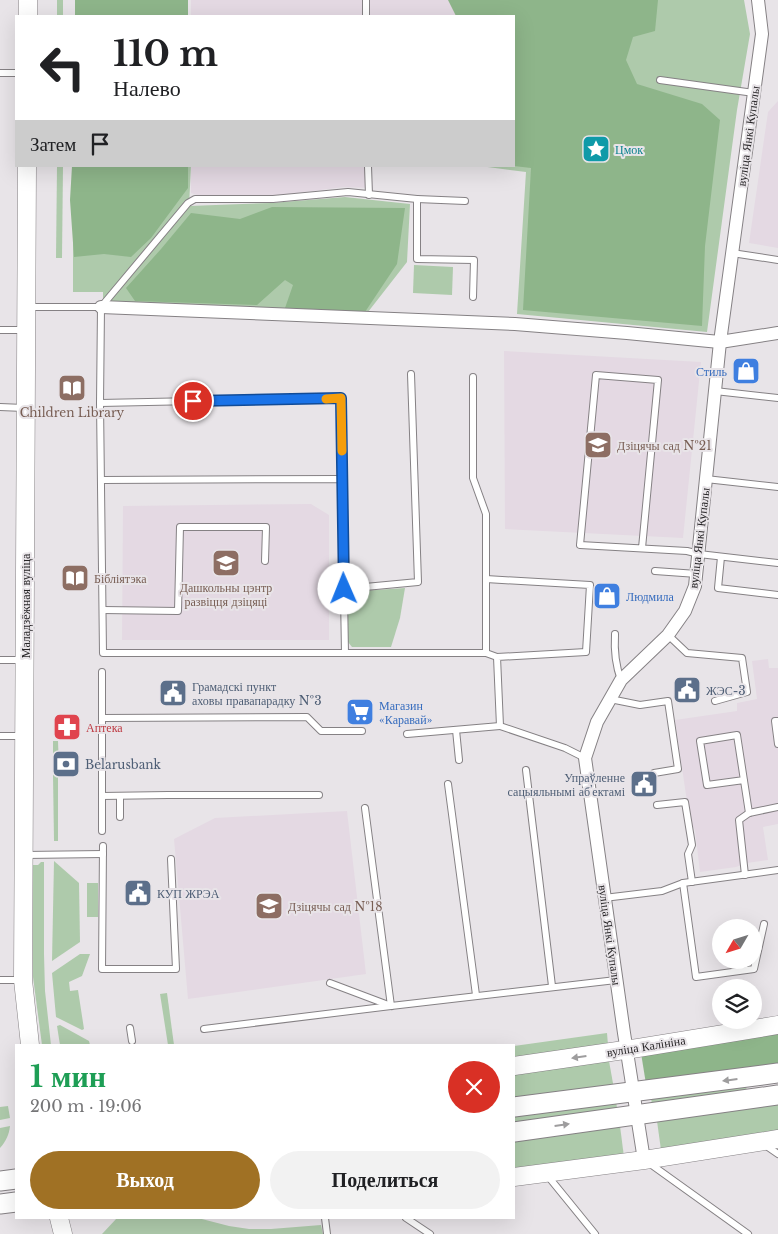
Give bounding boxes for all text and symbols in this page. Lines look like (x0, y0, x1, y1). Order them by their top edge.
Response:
text: 110 m (113, 32, 218, 75)
icon: left (30, 35, 95, 100)
text: Налево (113, 75, 181, 102)
street label: вуліца Янкі Купалы (734, 85, 762, 187)
icon: arrive (86, 130, 114, 158)
text: Затем (30, 133, 76, 156)
place icon: Цмок (581, 134, 611, 164)
place label: Цмок (615, 142, 643, 157)
shop icon: Стиль (731, 356, 761, 386)
place label: Стиль (696, 364, 728, 379)
library icon: Children Library (57, 373, 87, 403)
pin (172, 380, 214, 422)
icon: arrive (179, 387, 207, 415)
place label: Children Library (20, 405, 125, 420)
school or university icon: Дзіцячы сад №21 (583, 430, 613, 460)
place label: Дзіцячы сад №21 (617, 438, 712, 453)
street label: вуліца Янкі Купалы (685, 487, 713, 589)
school or university icon: Дашкольны цэнтр развіцця дзіцяці (211, 548, 241, 578)
street label: Маладзёжная вуліца (18, 553, 33, 658)
position arrow (317, 562, 369, 614)
library icon: Бібліятэка (60, 563, 90, 593)
place label: Бібліятэка (94, 571, 147, 586)
place label: Дашкольны цэнтр развіцця дзіцяці (180, 580, 272, 609)
shop icon: Людмила (592, 581, 622, 611)
place label: Людмила (626, 589, 675, 604)
public building icon: ЖЭС-3 (672, 675, 702, 705)
public building icon: Грамадскі пункт аховы правапарадку №3 (158, 678, 188, 708)
place label: Грамадскі пункт аховы правапарадку №3 (192, 679, 322, 708)
place label: ЖЭС-3 (706, 683, 746, 698)
supermarket icon: Магазин «Каравай» (345, 697, 375, 727)
place label: Магазин «Каравай» (379, 698, 433, 727)
pharmacy icon: Аптека (52, 712, 82, 742)
place label: Аптека (86, 720, 123, 735)
bank icon: Belarusbank (51, 749, 81, 779)
place label: Belarusbank (85, 757, 162, 772)
public building icon: Упраўленне сацыяльнымі абʼектамі (629, 769, 659, 799)
place label: Упраўленне сацыяльнымі абʼектамі (508, 770, 626, 799)
public building icon: КУП ЖРЭА (123, 878, 153, 908)
street label: вуліца Янкі Купалы (596, 884, 624, 986)
place label: КУП ЖРЭА (157, 886, 220, 901)
school or university icon: Дзіцячы сад №18 (254, 891, 284, 921)
place label: Дзіцячы сад №18 (288, 899, 382, 914)
north arrow (712, 919, 762, 969)
map controls (712, 919, 762, 1029)
button: layers (712, 979, 762, 1029)
street label: вуліца Калініна (606, 1032, 687, 1060)
one-way arrow (570, 1053, 586, 1061)
text: 1 мин (30, 1058, 106, 1095)
button: close (448, 1061, 500, 1113)
one-way arrow (721, 1076, 737, 1084)
text: 200 m · 19:06 (30, 1096, 142, 1116)
one-way arrow (554, 1121, 570, 1129)
button: Выход (30, 1151, 260, 1209)
button: Поделиться (270, 1151, 500, 1209)

